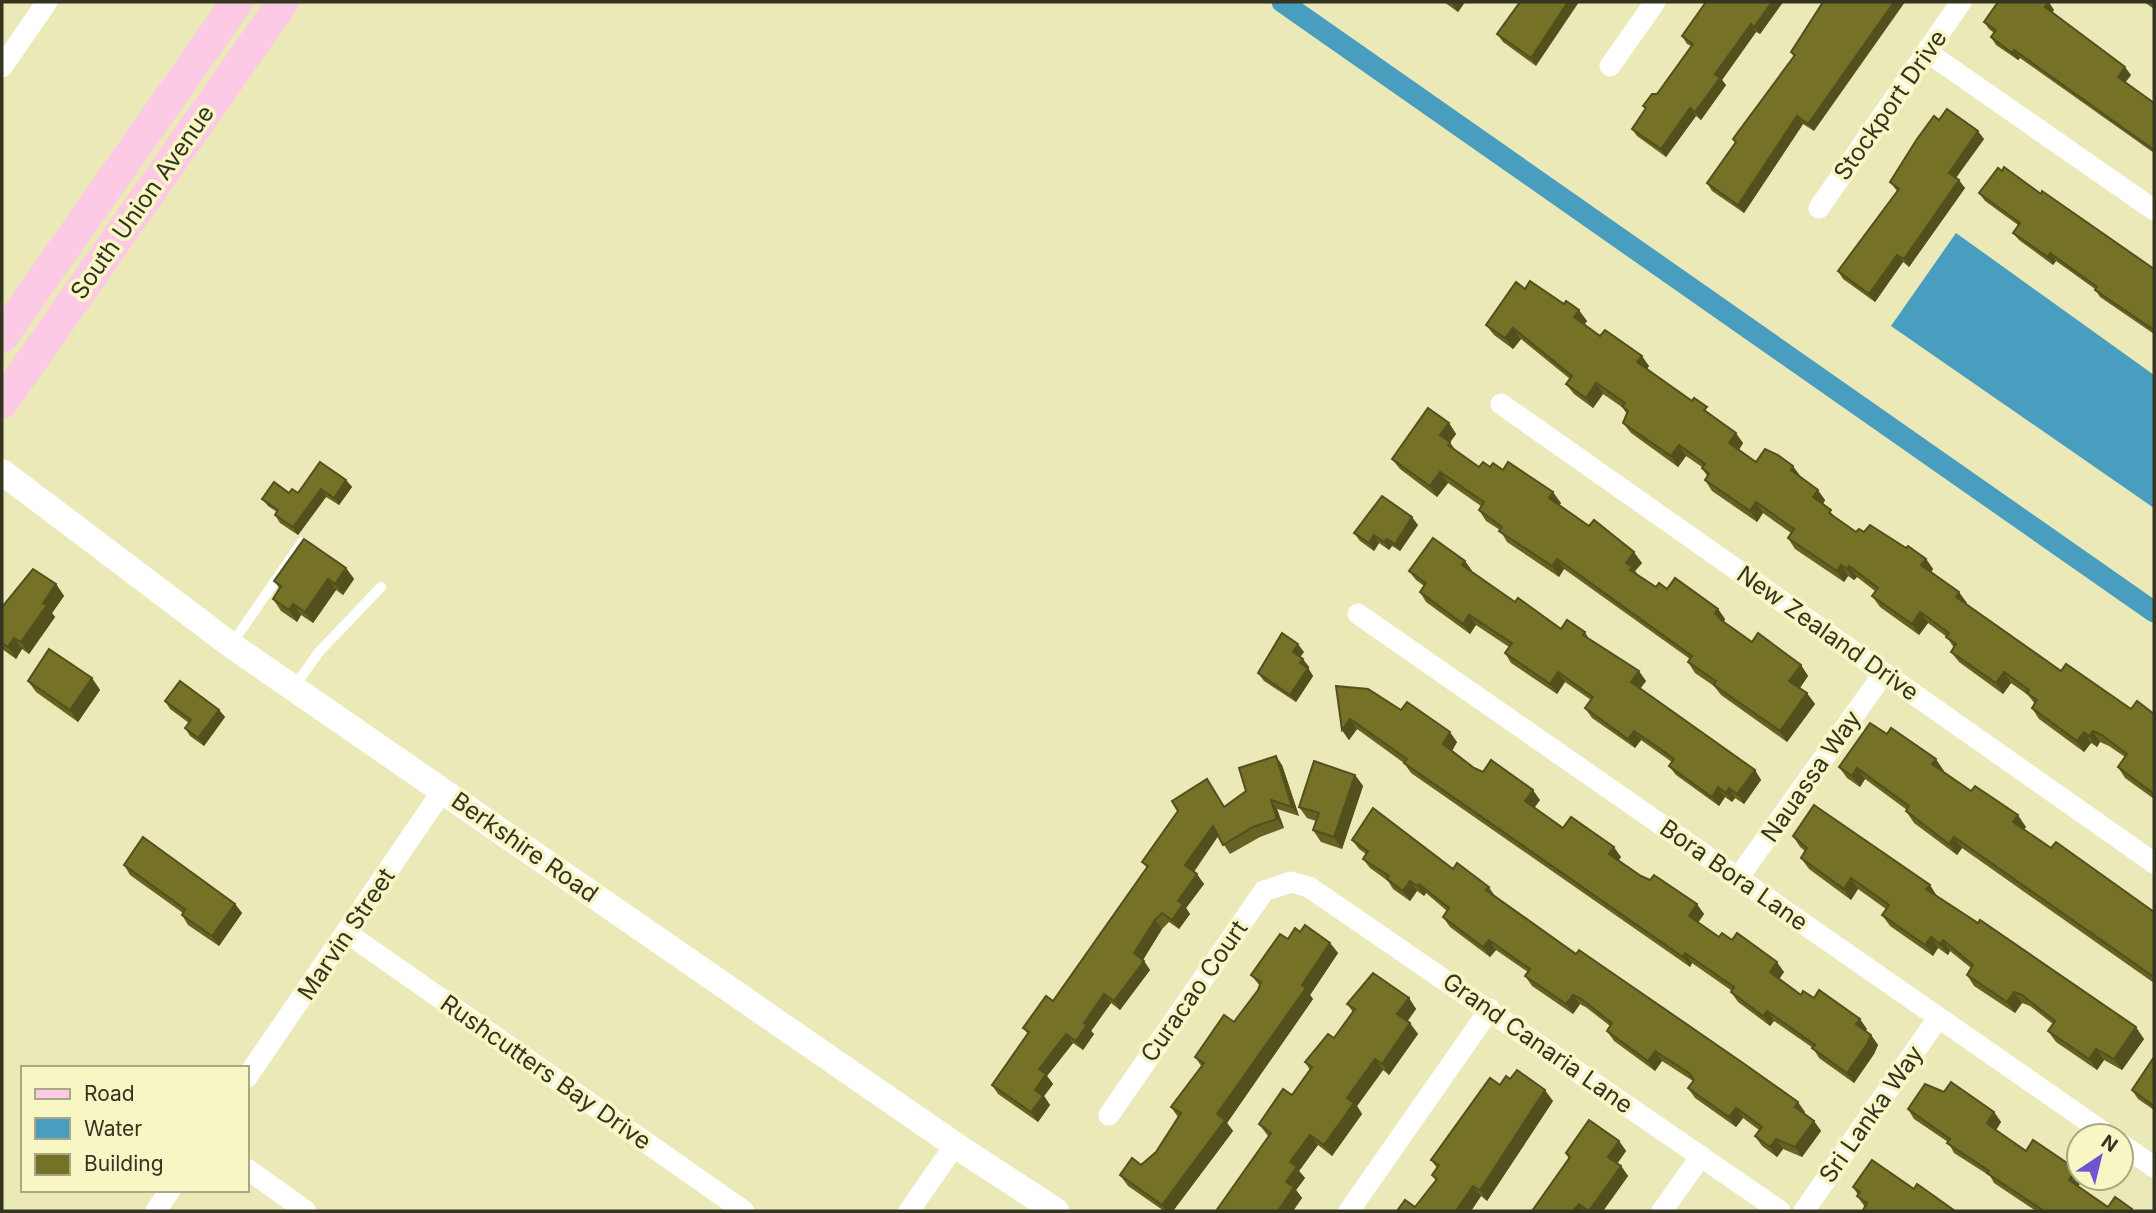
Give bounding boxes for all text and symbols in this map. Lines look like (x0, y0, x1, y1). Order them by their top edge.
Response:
street label: Stockport Drive (1827, 24, 1953, 186)
street label: South Union Avenue (64, 99, 220, 305)
street label: New Zealand Drive (1732, 559, 1924, 707)
street label: Nauassa Way (1755, 705, 1867, 847)
street label: Berkshire Road (446, 786, 604, 908)
street label: Bora Bora Lane (1654, 813, 1814, 937)
street label: Marvin Street (291, 863, 401, 1005)
street label: Curacao Court (1134, 915, 1254, 1067)
street label: Grand Canaria Lane (1437, 966, 1639, 1120)
street label: Rushcutters Bay Drive (435, 988, 657, 1156)
street label: Sri Lanka Way (1813, 1040, 1929, 1188)
legend (21, 1066, 248, 1192)
text: Road (84, 1081, 135, 1106)
text: Water (84, 1116, 142, 1141)
north arrow (2065, 1122, 2135, 1192)
text: N (2097, 1130, 2122, 1157)
text: Building (84, 1151, 164, 1176)

